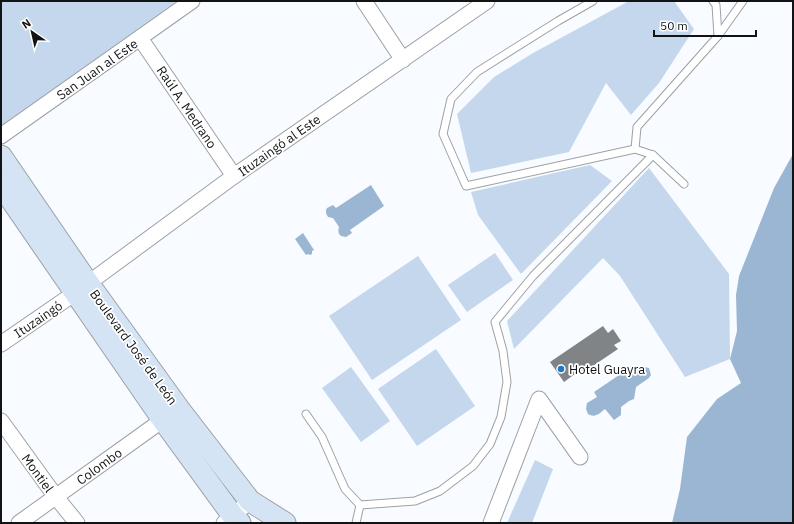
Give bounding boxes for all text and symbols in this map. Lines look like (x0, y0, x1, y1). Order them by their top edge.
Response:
north arrow (12, 12, 52, 52)
scale bar (654, 12, 756, 38)
text: N (19, 16, 34, 32)
text: 50 m (660, 18, 688, 33)
street label: San Juan al Este (53, 35, 141, 104)
street label: Raúl A. Medrano (153, 63, 220, 152)
street label: Ituzaingó al Este (235, 111, 324, 180)
street label: Boulevard José de León (86, 286, 181, 408)
street label: Ituzaingó (11, 297, 66, 342)
place label: Hotel Guayra (569, 361, 645, 378)
marker: Hotel Guayra (556, 364, 566, 374)
street label: Colombo (73, 444, 125, 489)
street label: Montiel (18, 451, 58, 496)

